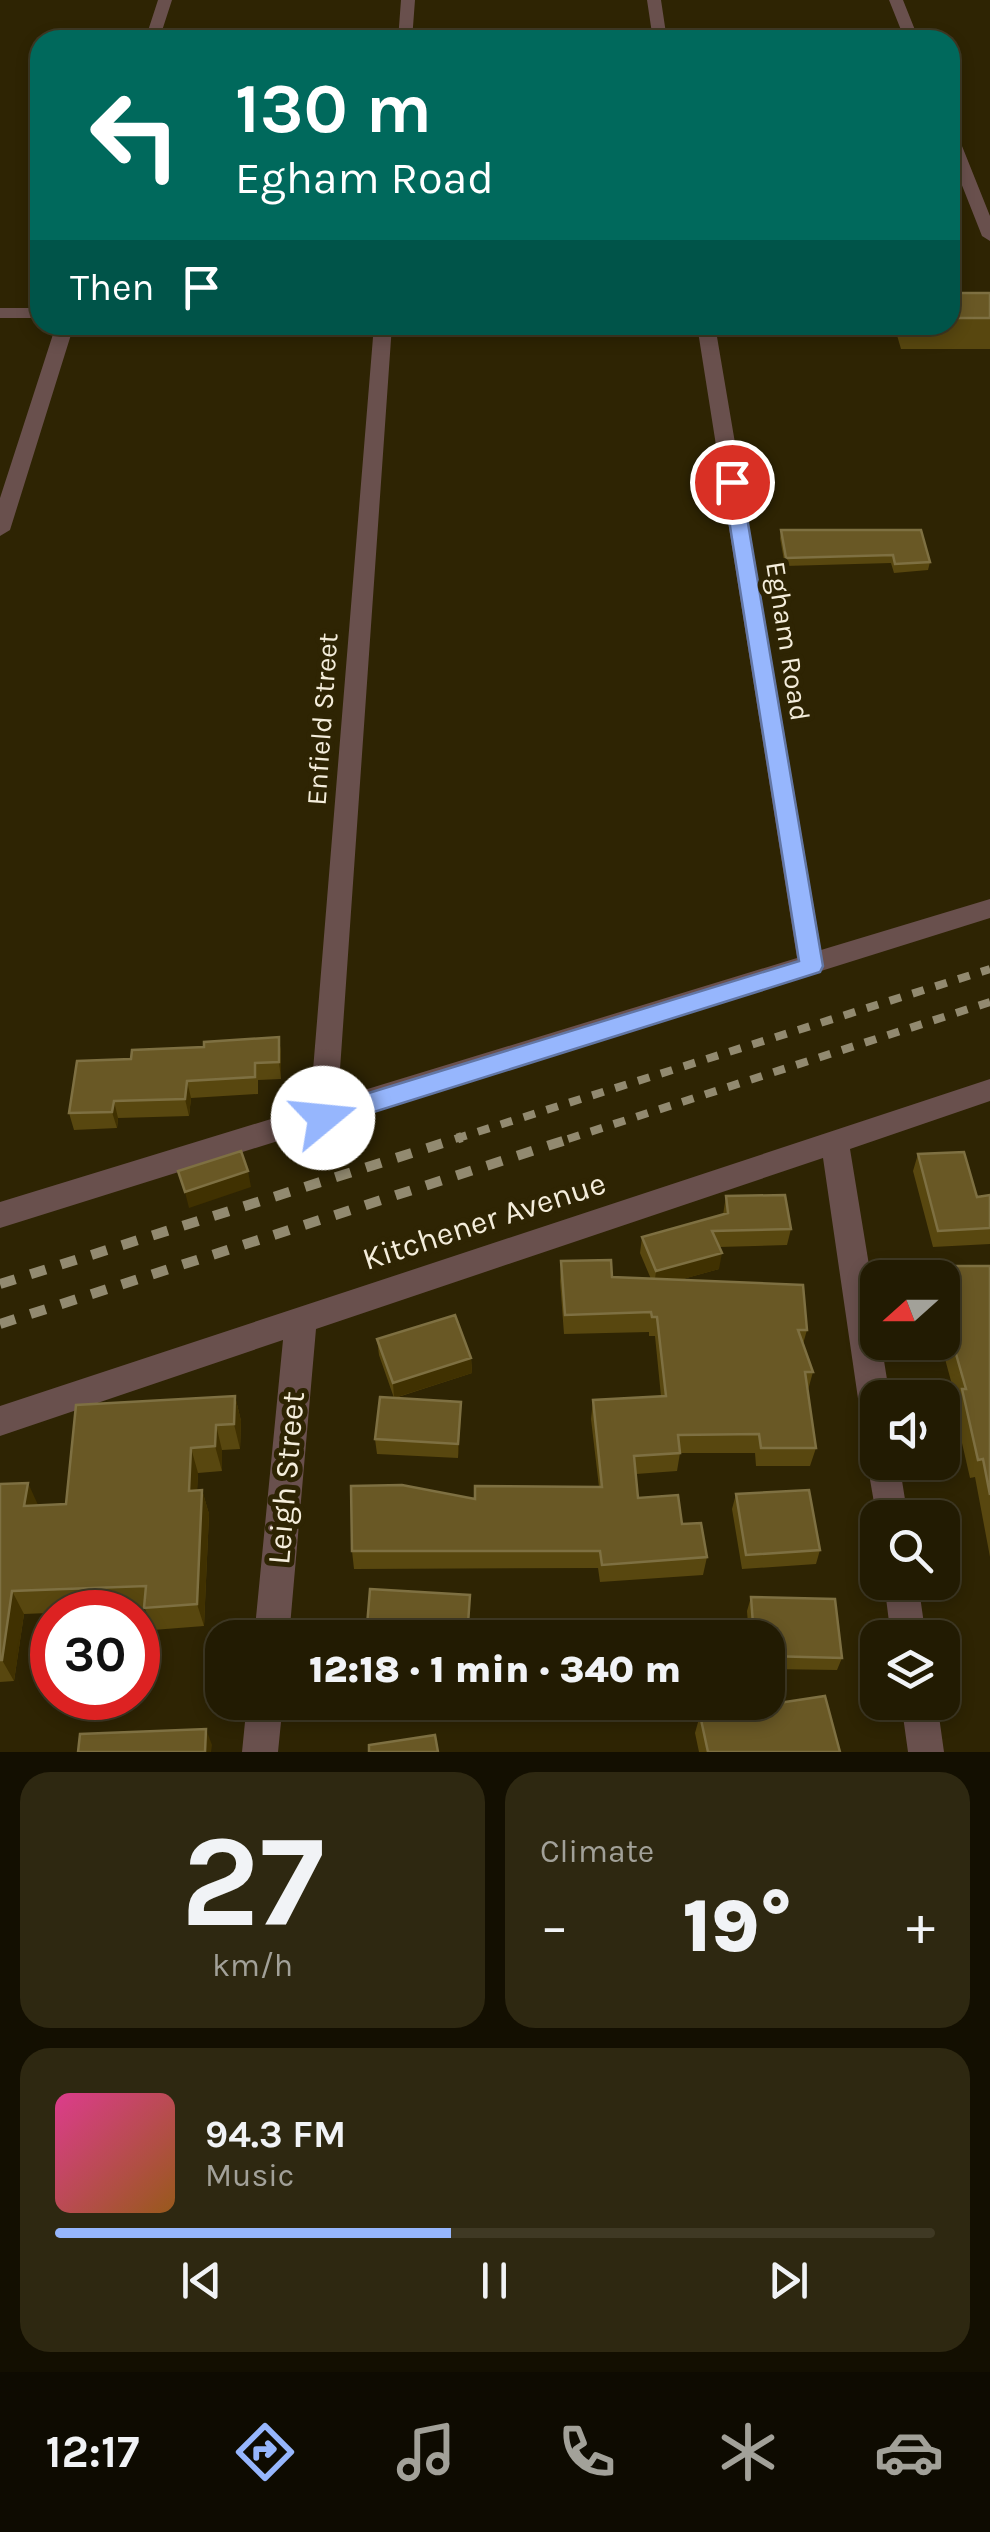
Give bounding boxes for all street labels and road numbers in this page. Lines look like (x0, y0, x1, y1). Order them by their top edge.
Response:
street label: Egham Road (759, 559, 817, 723)
street label: Enfield Street (300, 632, 344, 806)
street label: Kitchener Avenue (358, 1164, 610, 1278)
street label: Leigh Street (260, 1390, 312, 1566)

